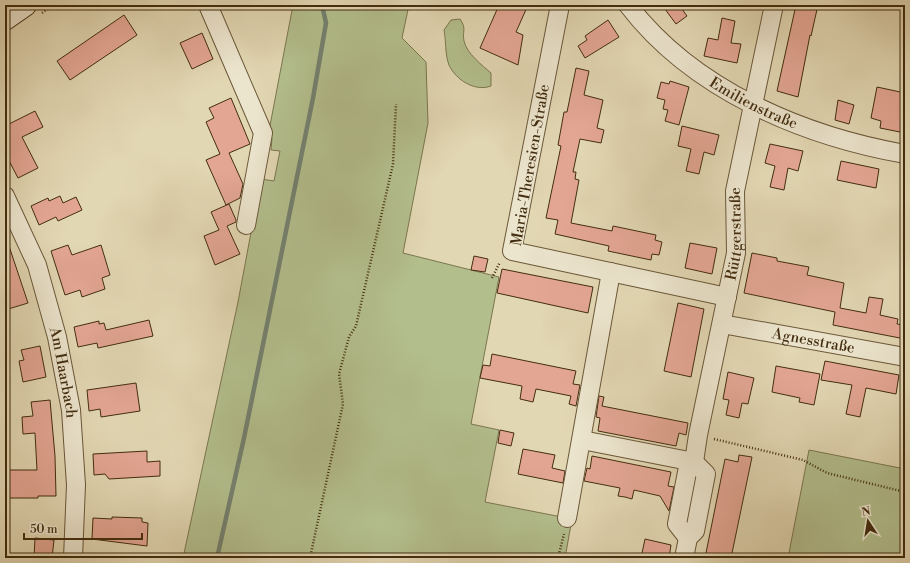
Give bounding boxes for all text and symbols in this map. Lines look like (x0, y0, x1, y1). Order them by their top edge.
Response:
street label: Emilienstraße (706, 73, 800, 133)
street label: Maria-Theresien-Straße (507, 83, 554, 247)
street label: Rüttgerstraße (722, 187, 746, 282)
street label: Am Haarbach (44, 324, 81, 419)
street label: Agnesstraße (770, 324, 856, 358)
north arrow (848, 501, 888, 541)
text: N (860, 504, 872, 520)
scale bar (24, 515, 142, 541)
text: 50 m (30, 522, 58, 537)

